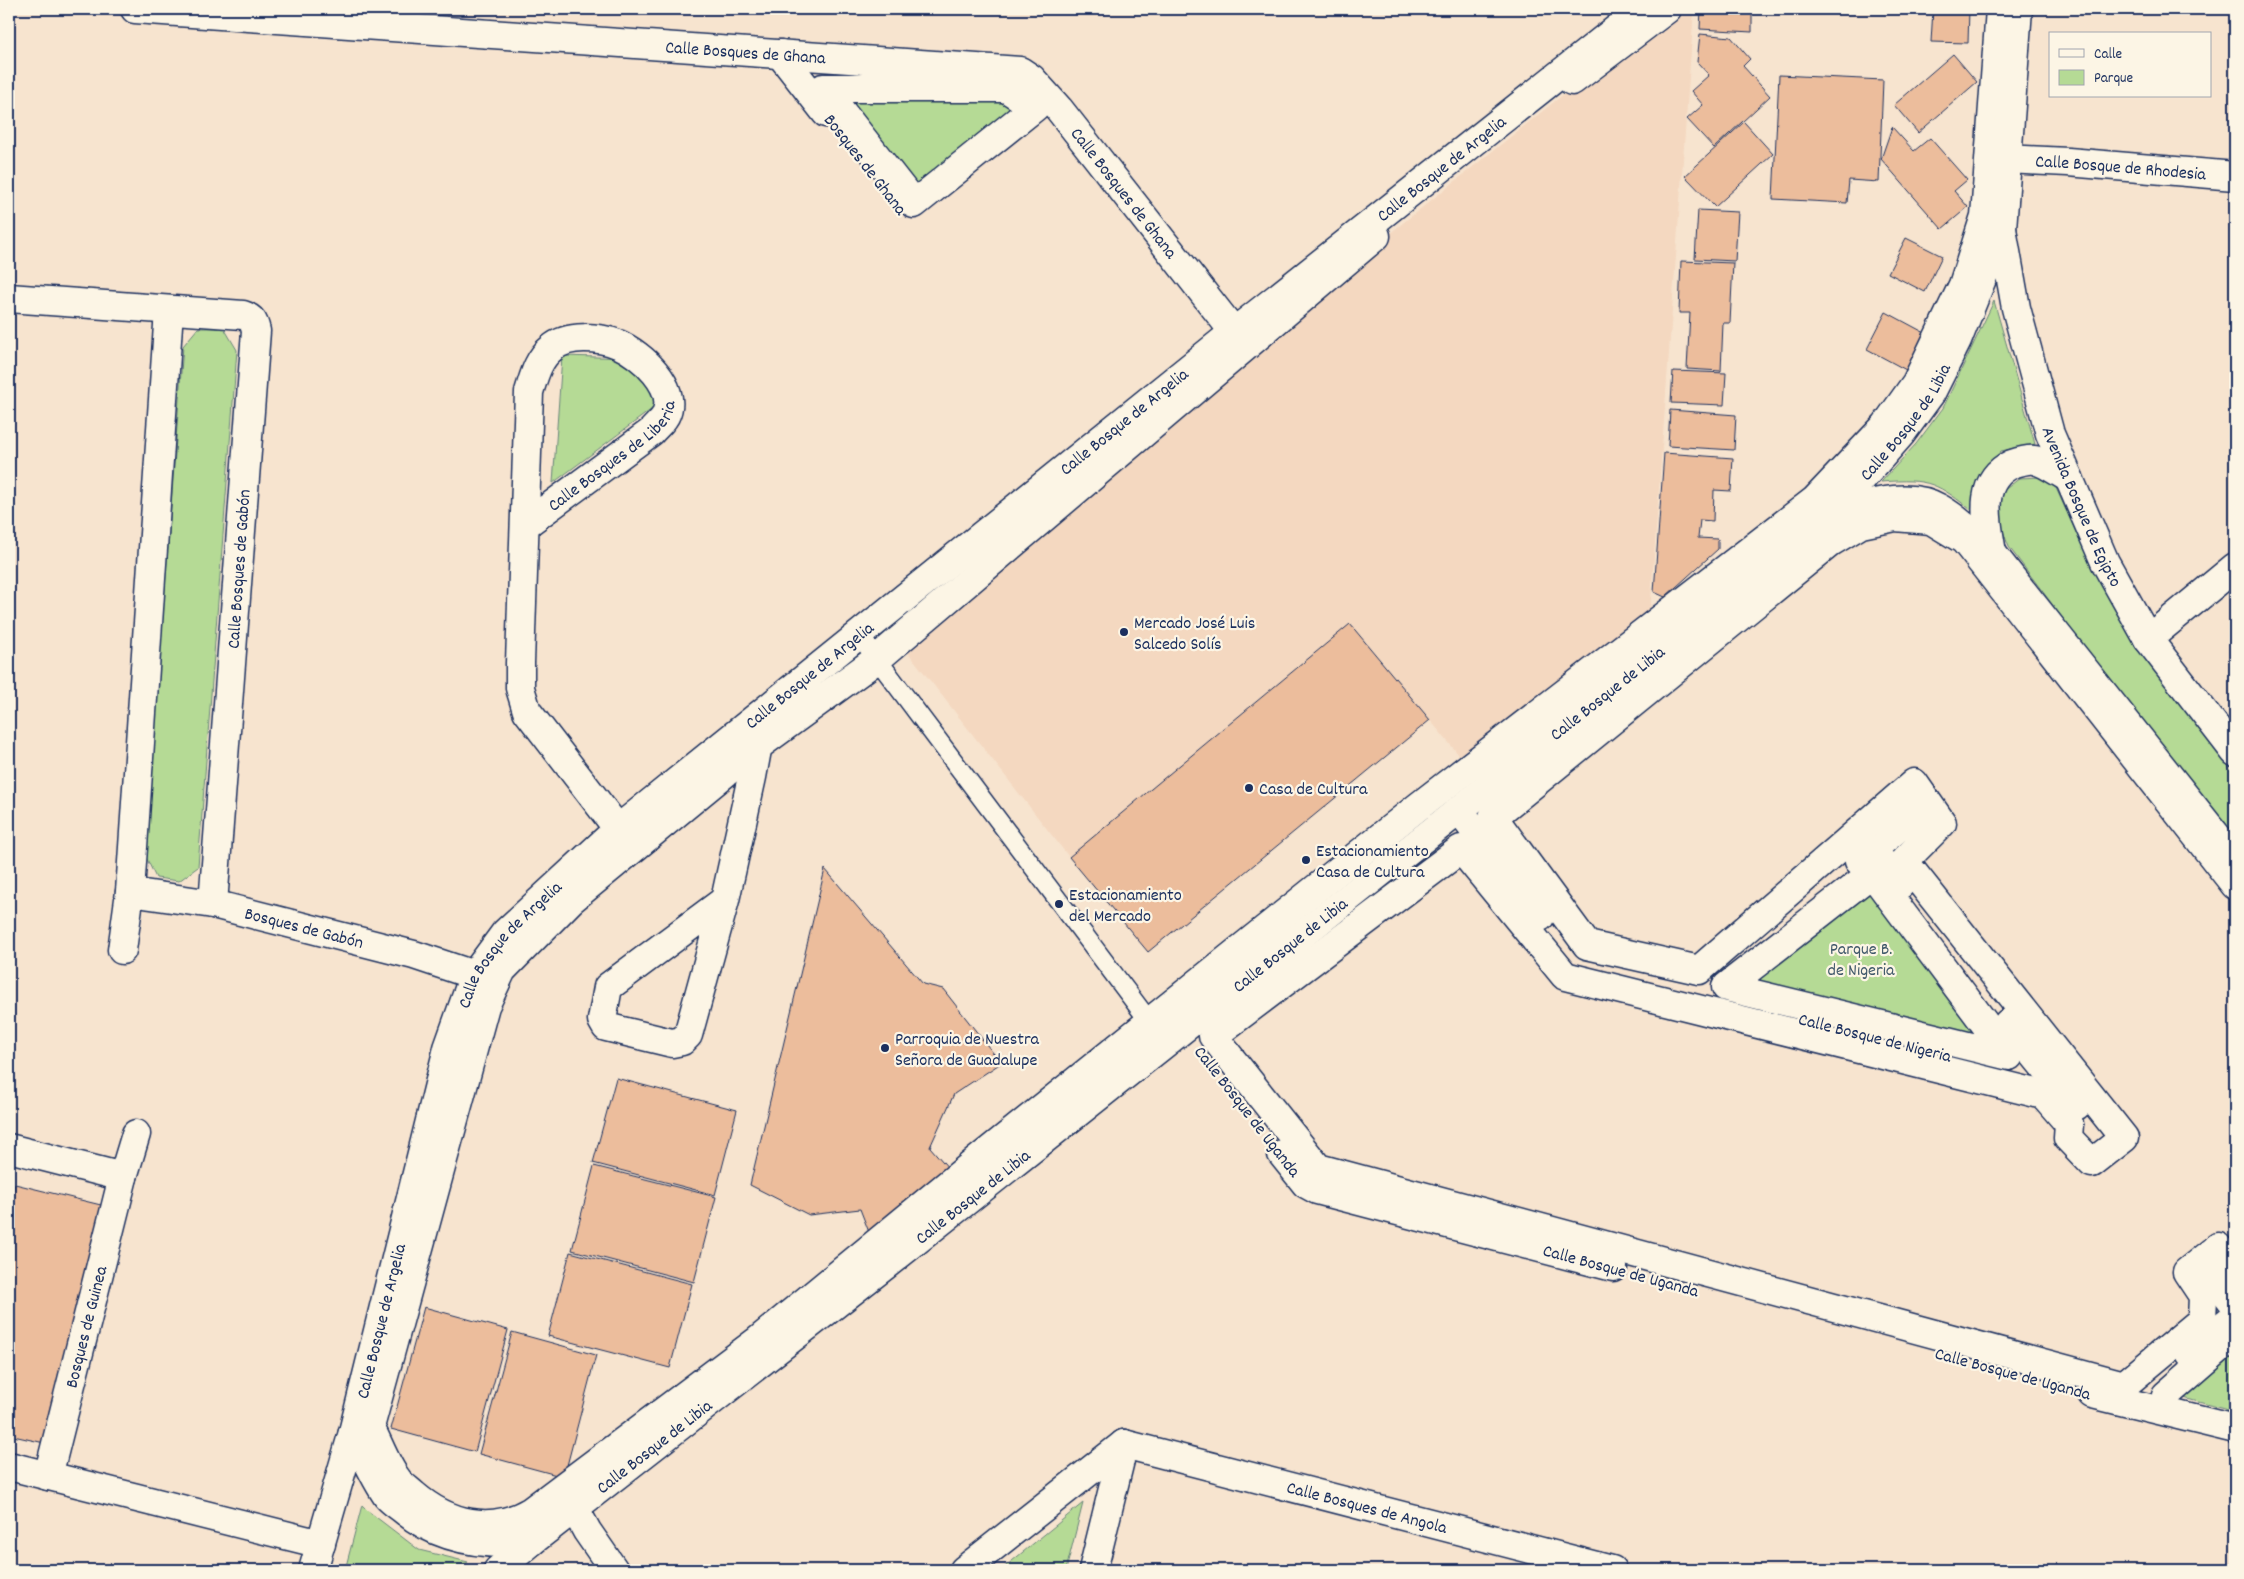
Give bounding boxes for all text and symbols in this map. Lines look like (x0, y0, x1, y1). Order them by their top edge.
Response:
legend (2049, 32, 2212, 98)
street label: Calle Bosques de Ghana (664, 36, 827, 72)
text: Calle (2094, 44, 2123, 66)
text: Parque (2094, 68, 2134, 90)
street label: Bosques de Ghana (816, 110, 912, 222)
street label: Calle Bosque de Argelia (1372, 111, 1513, 229)
street label: Calle Bosques de Ghana (1063, 123, 1182, 265)
street label: Calle Bosque de Rhodesia (2035, 150, 2207, 189)
street label: Calle Bosque de Libia (1855, 360, 1959, 488)
street label: Calle Bosque de Argelia (1055, 363, 1195, 483)
street label: Calle Bosques de Liberia (544, 400, 684, 519)
street label: Avenida Bosque de Egipto (2034, 425, 2127, 592)
street label: Calle Bosques de Gabón (222, 489, 259, 650)
place label: Mercado José Luis Salcedo Solís (1134, 612, 1255, 658)
street label: Calle Bosque de Argelia (741, 617, 881, 736)
marker: Mercado José Luis Salcedo Solís (1118, 626, 1130, 638)
street label: Calle Bosque de Libia (1546, 641, 1672, 748)
place label: Casa de Cultura (1259, 778, 1368, 803)
marker: Casa de Cultura (1243, 782, 1255, 794)
place label: Estacionamiento Casa de Cultura (1316, 840, 1429, 886)
marker: Estacionamiento Casa de Cultura (1300, 854, 1312, 866)
street label: Calle Bosque de Argelia (453, 876, 569, 1012)
place label: Estacionamiento del Mercado (1069, 884, 1182, 930)
street label: Calle Bosque de Libia (1228, 893, 1354, 1000)
marker: Estacionamiento del Mercado (1053, 898, 1065, 910)
street label: Bosques de Gabón (242, 902, 366, 957)
park label: Parque B. de Nigeria (1828, 938, 1895, 984)
street label: Calle Bosque de Nigeria (1795, 1008, 1954, 1071)
place label: Parroquia de Nuestra Señora de Guadalupe (895, 1028, 1040, 1074)
marker: Parroquia de Nuestra Señora de Guadalupe (879, 1042, 891, 1054)
street label: Calle Bosque de Uganda (1187, 1042, 1306, 1184)
street label: Calle Bosque de Libia (911, 1144, 1037, 1252)
street label: Calle Bosque de Uganda (1540, 1240, 1702, 1305)
street label: Calle Bosque de Argelia (352, 1241, 414, 1402)
street label: Bosques de Guinea (61, 1263, 115, 1391)
street label: Calle Bosque de Uganda (1932, 1343, 2094, 1408)
street label: Calle Bosque de Libia (592, 1395, 719, 1501)
street label: Calle Bosques de Angola (1283, 1476, 1450, 1542)

